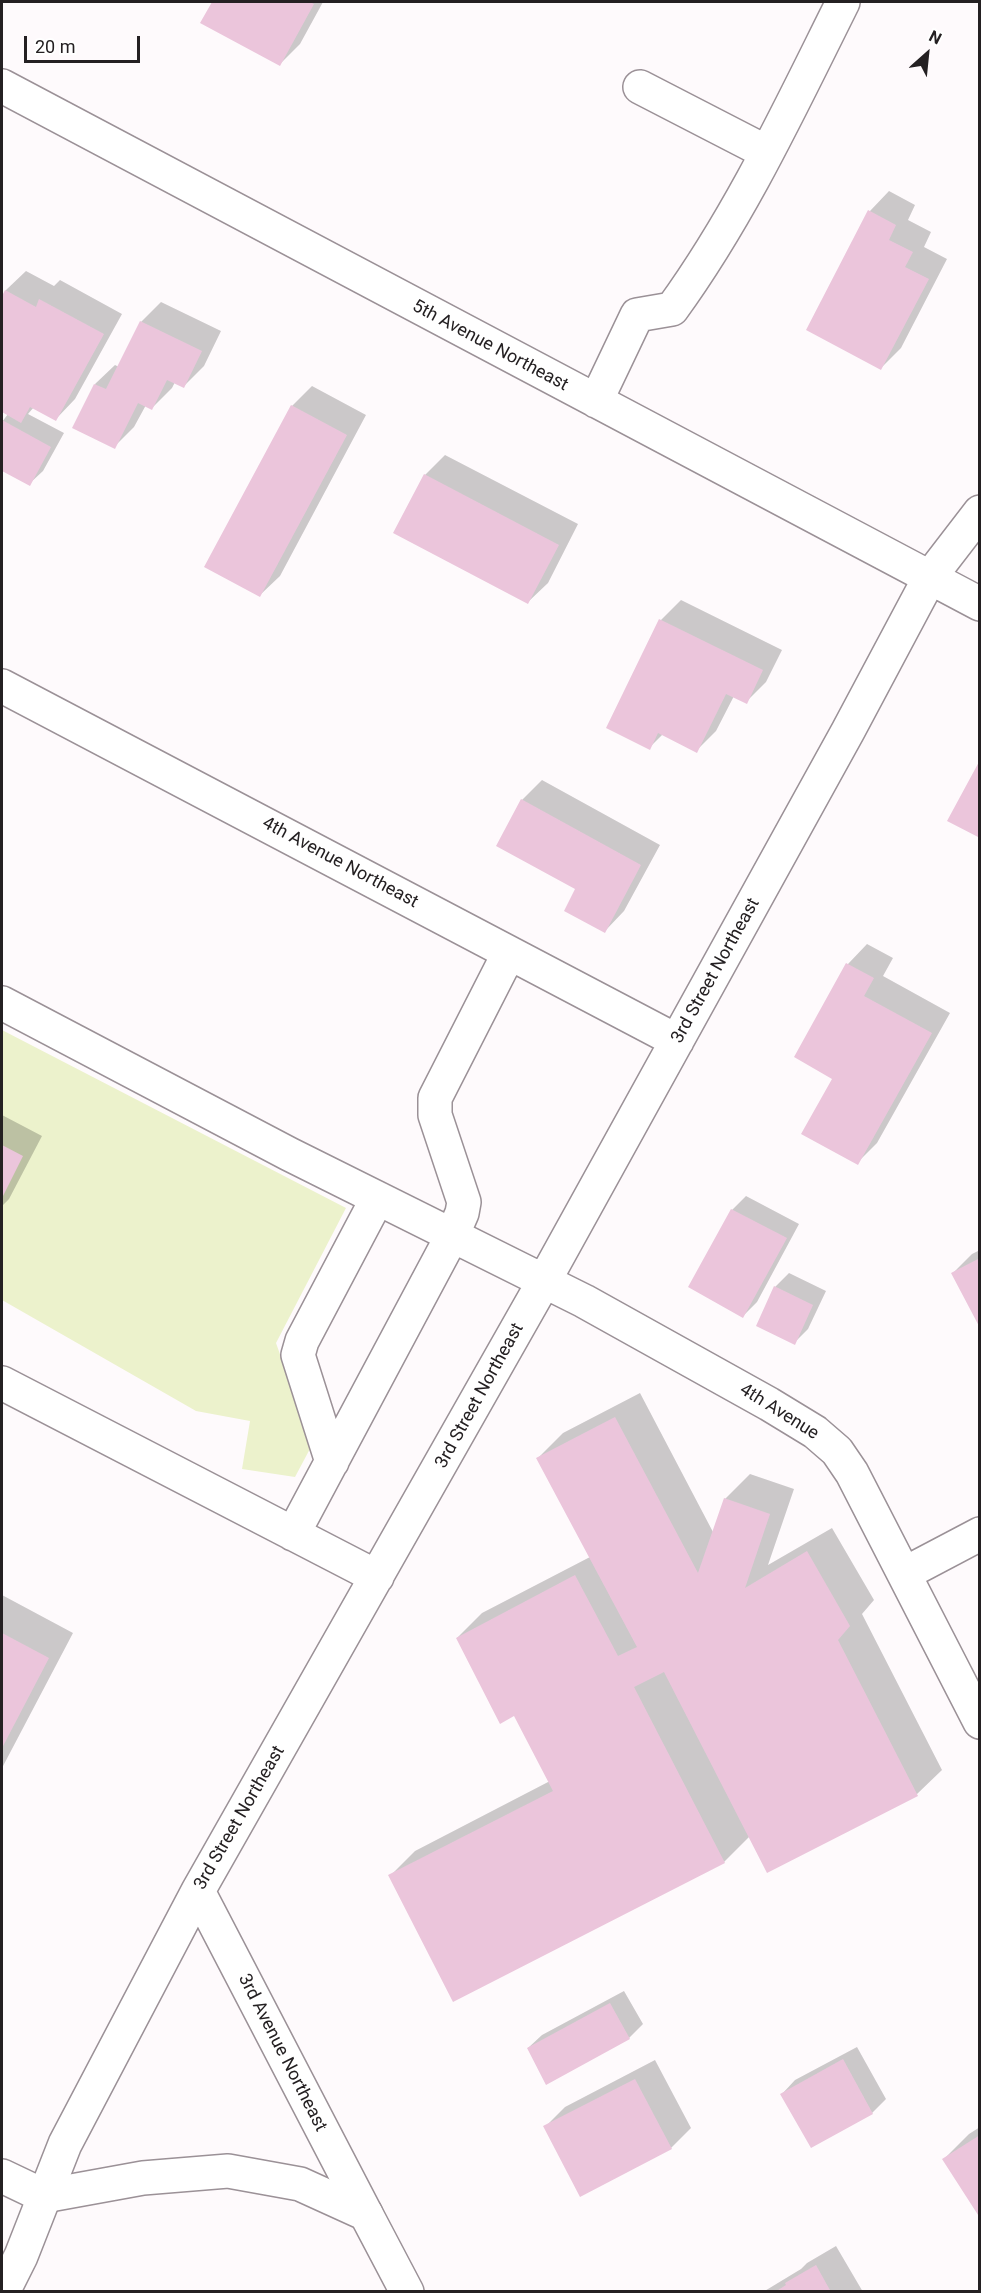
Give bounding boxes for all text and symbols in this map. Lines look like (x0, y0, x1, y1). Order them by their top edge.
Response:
scale bar (27, 24, 142, 62)
north arrow (897, 24, 957, 84)
text: N (926, 26, 945, 49)
text: 20 m (35, 36, 75, 57)
street label: 5th Avenue Northeast (408, 296, 572, 396)
street label: 4th Avenue Northeast (258, 813, 422, 913)
street label: 3rd Street Northeast (667, 895, 765, 1047)
street label: 3rd Street Northeast (431, 1320, 529, 1472)
street label: 4th Avenue (735, 1379, 823, 1445)
street label: 3rd Street Northeast (190, 1742, 290, 1894)
street label: 3rd Avenue Northeast (233, 1971, 331, 2135)

